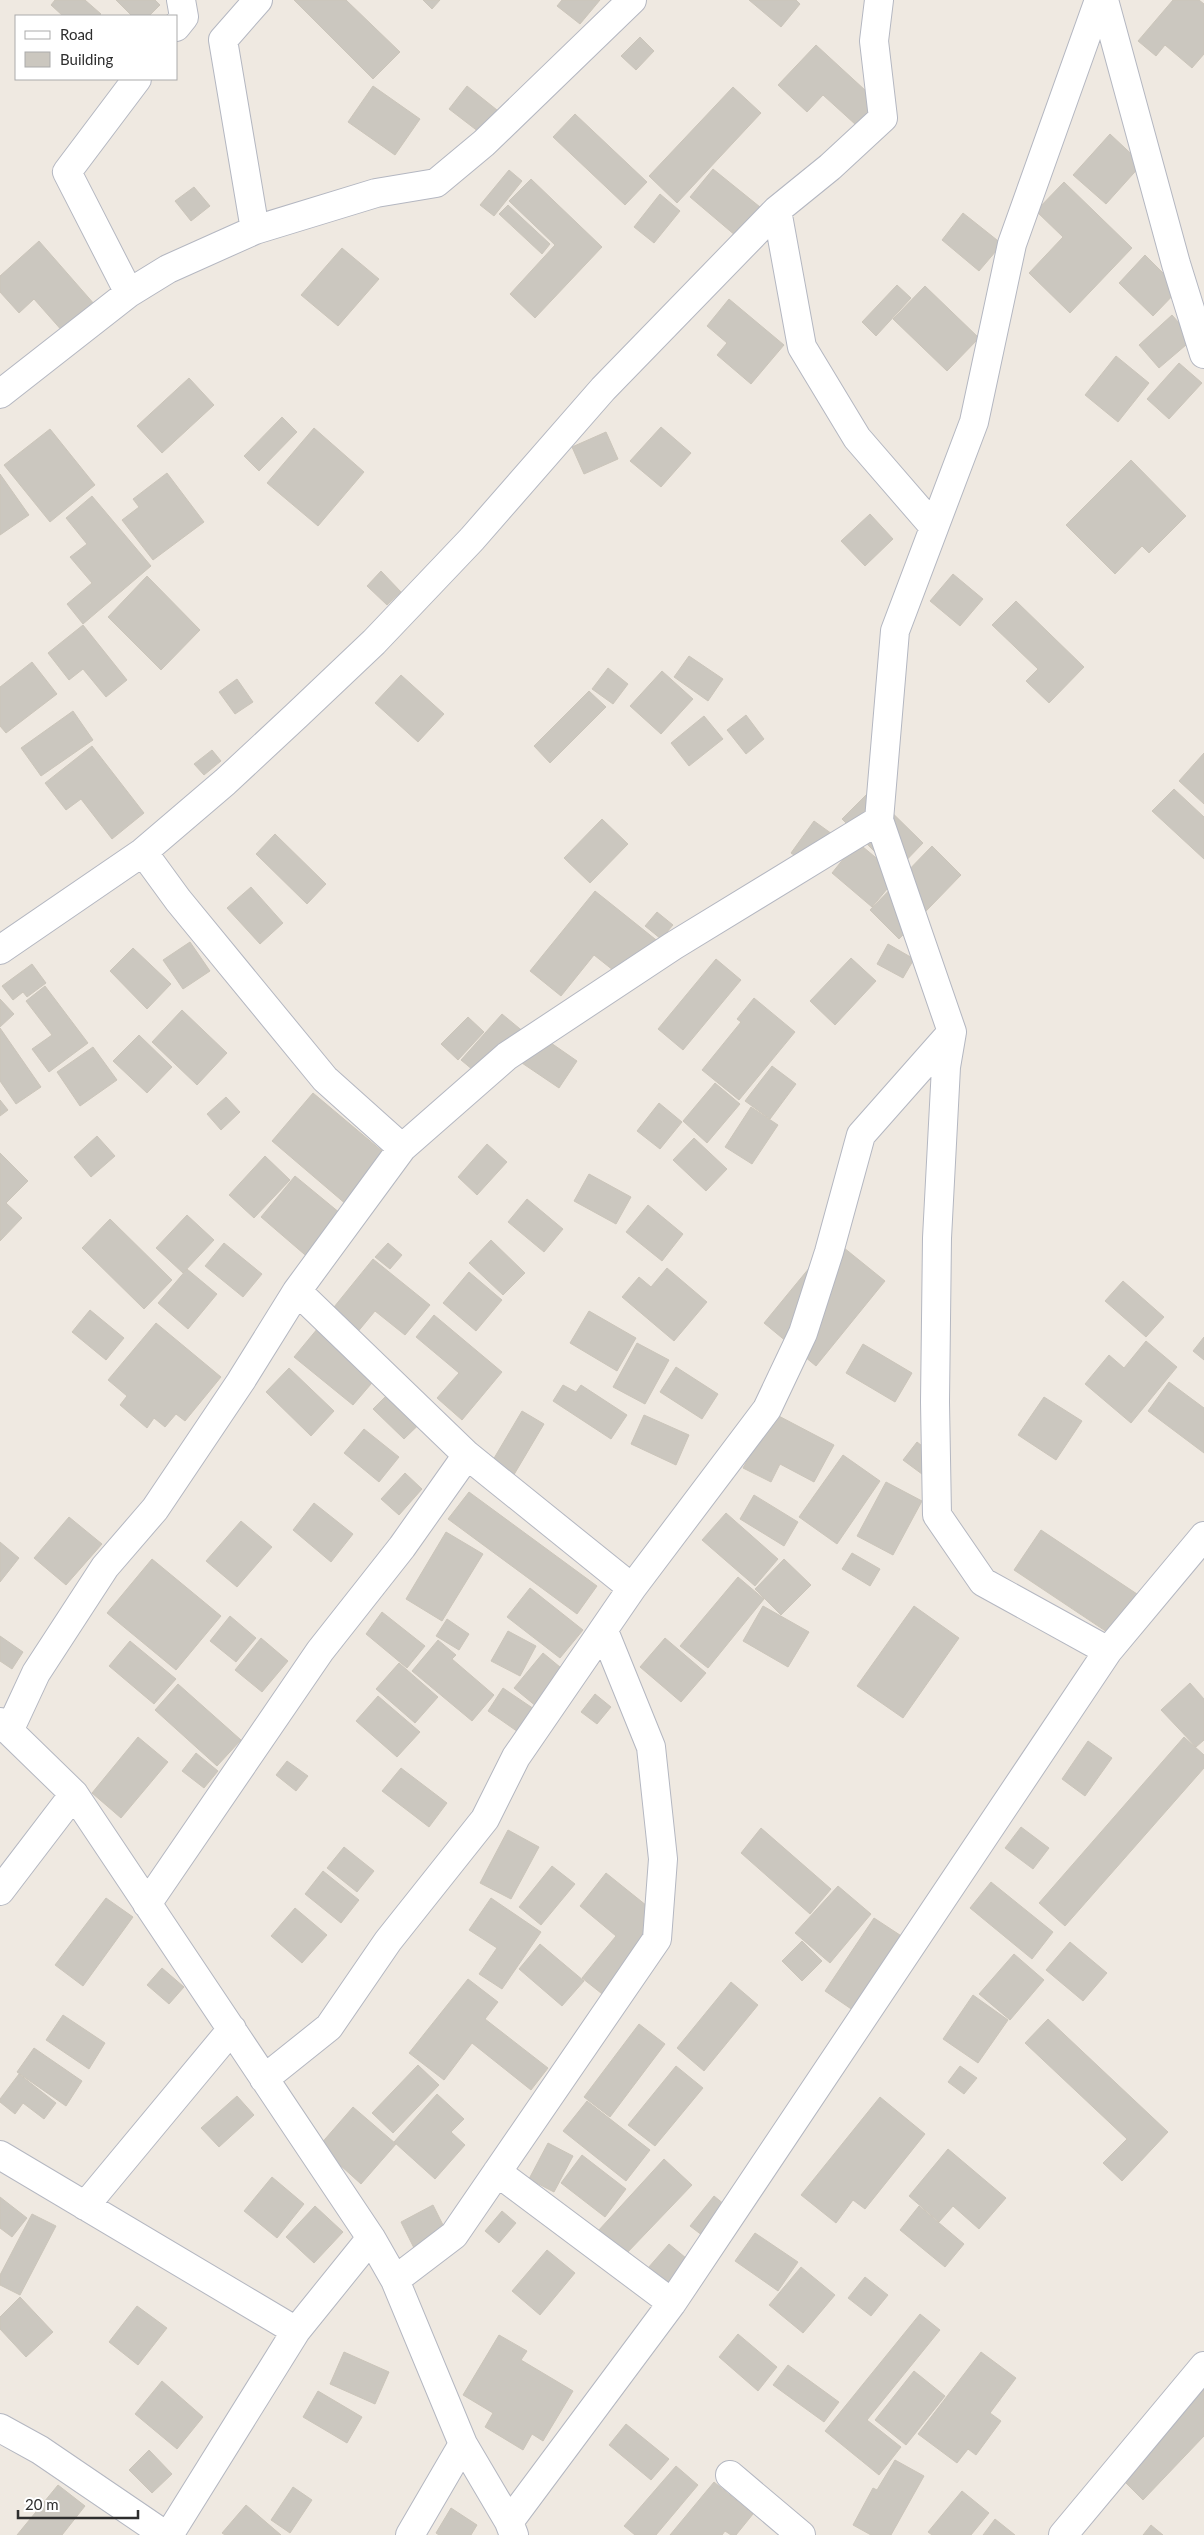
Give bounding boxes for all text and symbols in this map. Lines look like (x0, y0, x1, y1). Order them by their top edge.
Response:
legend (15, 15, 178, 80)
text: Road (60, 25, 93, 43)
text: Building (60, 50, 113, 68)
scale bar (18, 2488, 138, 2520)
text: 20 m (25, 2495, 59, 2513)

